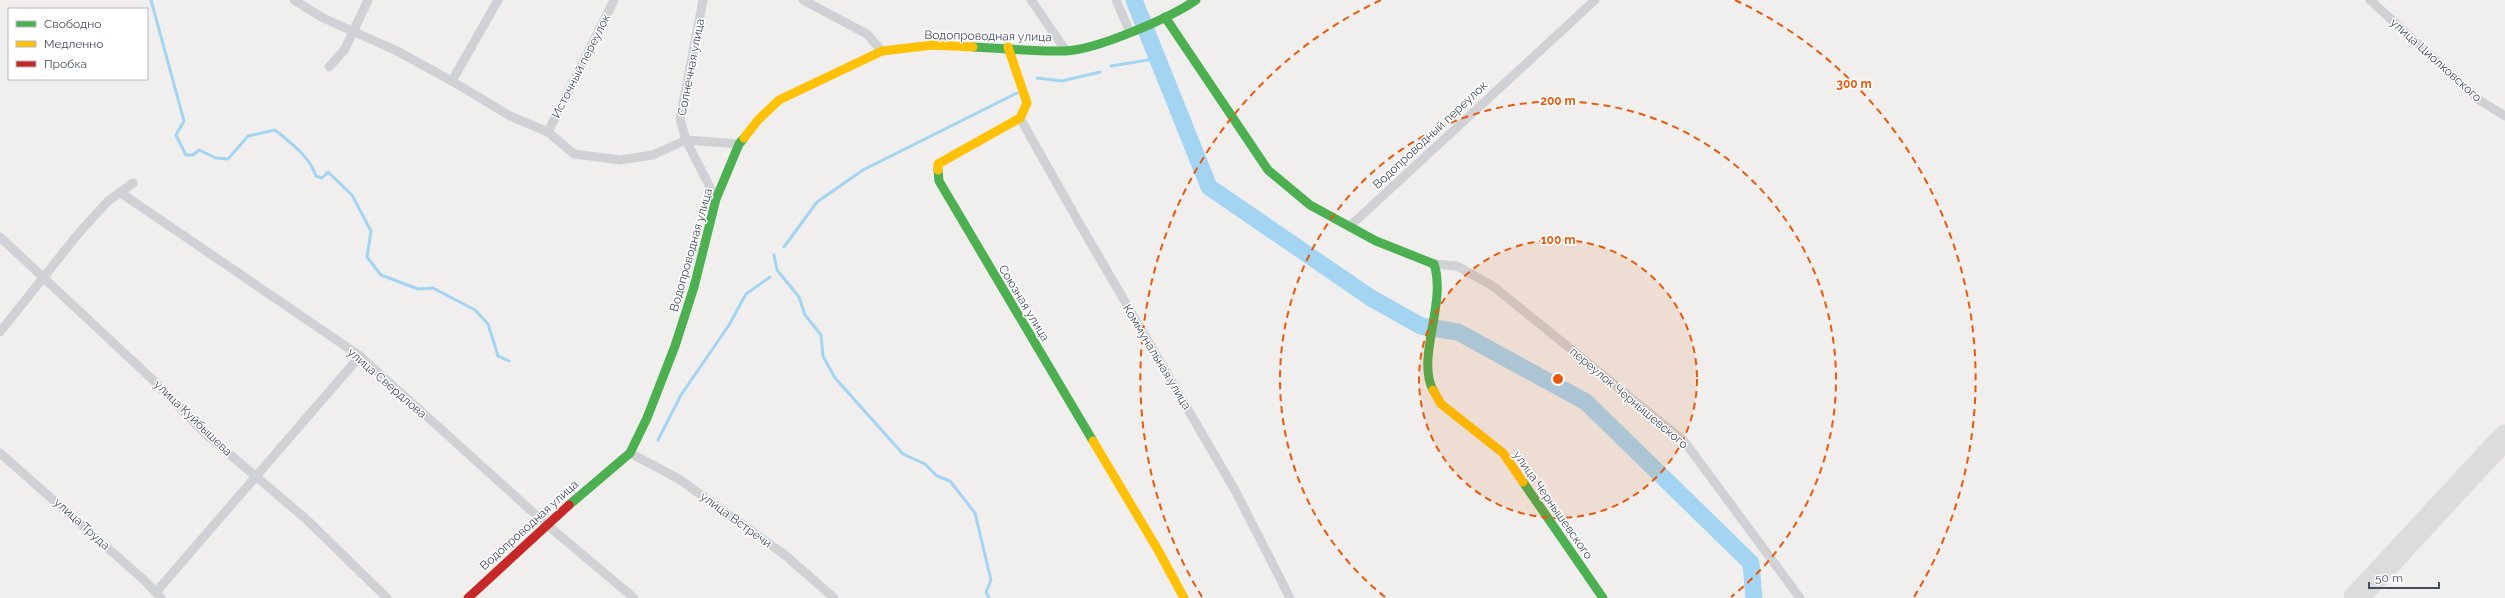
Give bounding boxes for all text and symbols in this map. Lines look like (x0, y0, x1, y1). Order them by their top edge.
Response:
legend (8, 8, 148, 80)
street label: Источный переулок (549, 12, 613, 120)
street label: улица Циолковского (2387, 15, 2485, 105)
text: Свободно (44, 17, 101, 31)
street label: Солнечная улица (675, 17, 707, 117)
street label: Водопроводная улица (924, 28, 1052, 44)
text: Медленно (44, 37, 103, 51)
text: Пробка (44, 57, 87, 71)
text: 300 m (1836, 77, 1872, 91)
street label: Водопроводный переулок (1370, 78, 1490, 192)
text: 200 m (1540, 94, 1576, 108)
street label: Водопроводная улица (667, 187, 715, 313)
text: 100 m (1541, 233, 1575, 247)
street label: Союзная улица (996, 262, 1052, 344)
street label: Коммунальная улица (1120, 302, 1194, 412)
street label: переулок Чернышевского (1567, 344, 1691, 452)
street label: улица Свердлова (345, 345, 429, 421)
centre of rings (1551, 372, 1565, 386)
street label: улица Куйбышева (151, 377, 235, 459)
street label: улица Чернышевского (1510, 448, 1596, 562)
street label: Водопроводная улица (477, 477, 581, 573)
street label: улица Встречи (697, 489, 775, 551)
street label: улица Труда (51, 495, 113, 553)
scale bar (2369, 564, 2439, 590)
text: 50 m (2375, 571, 2403, 585)

